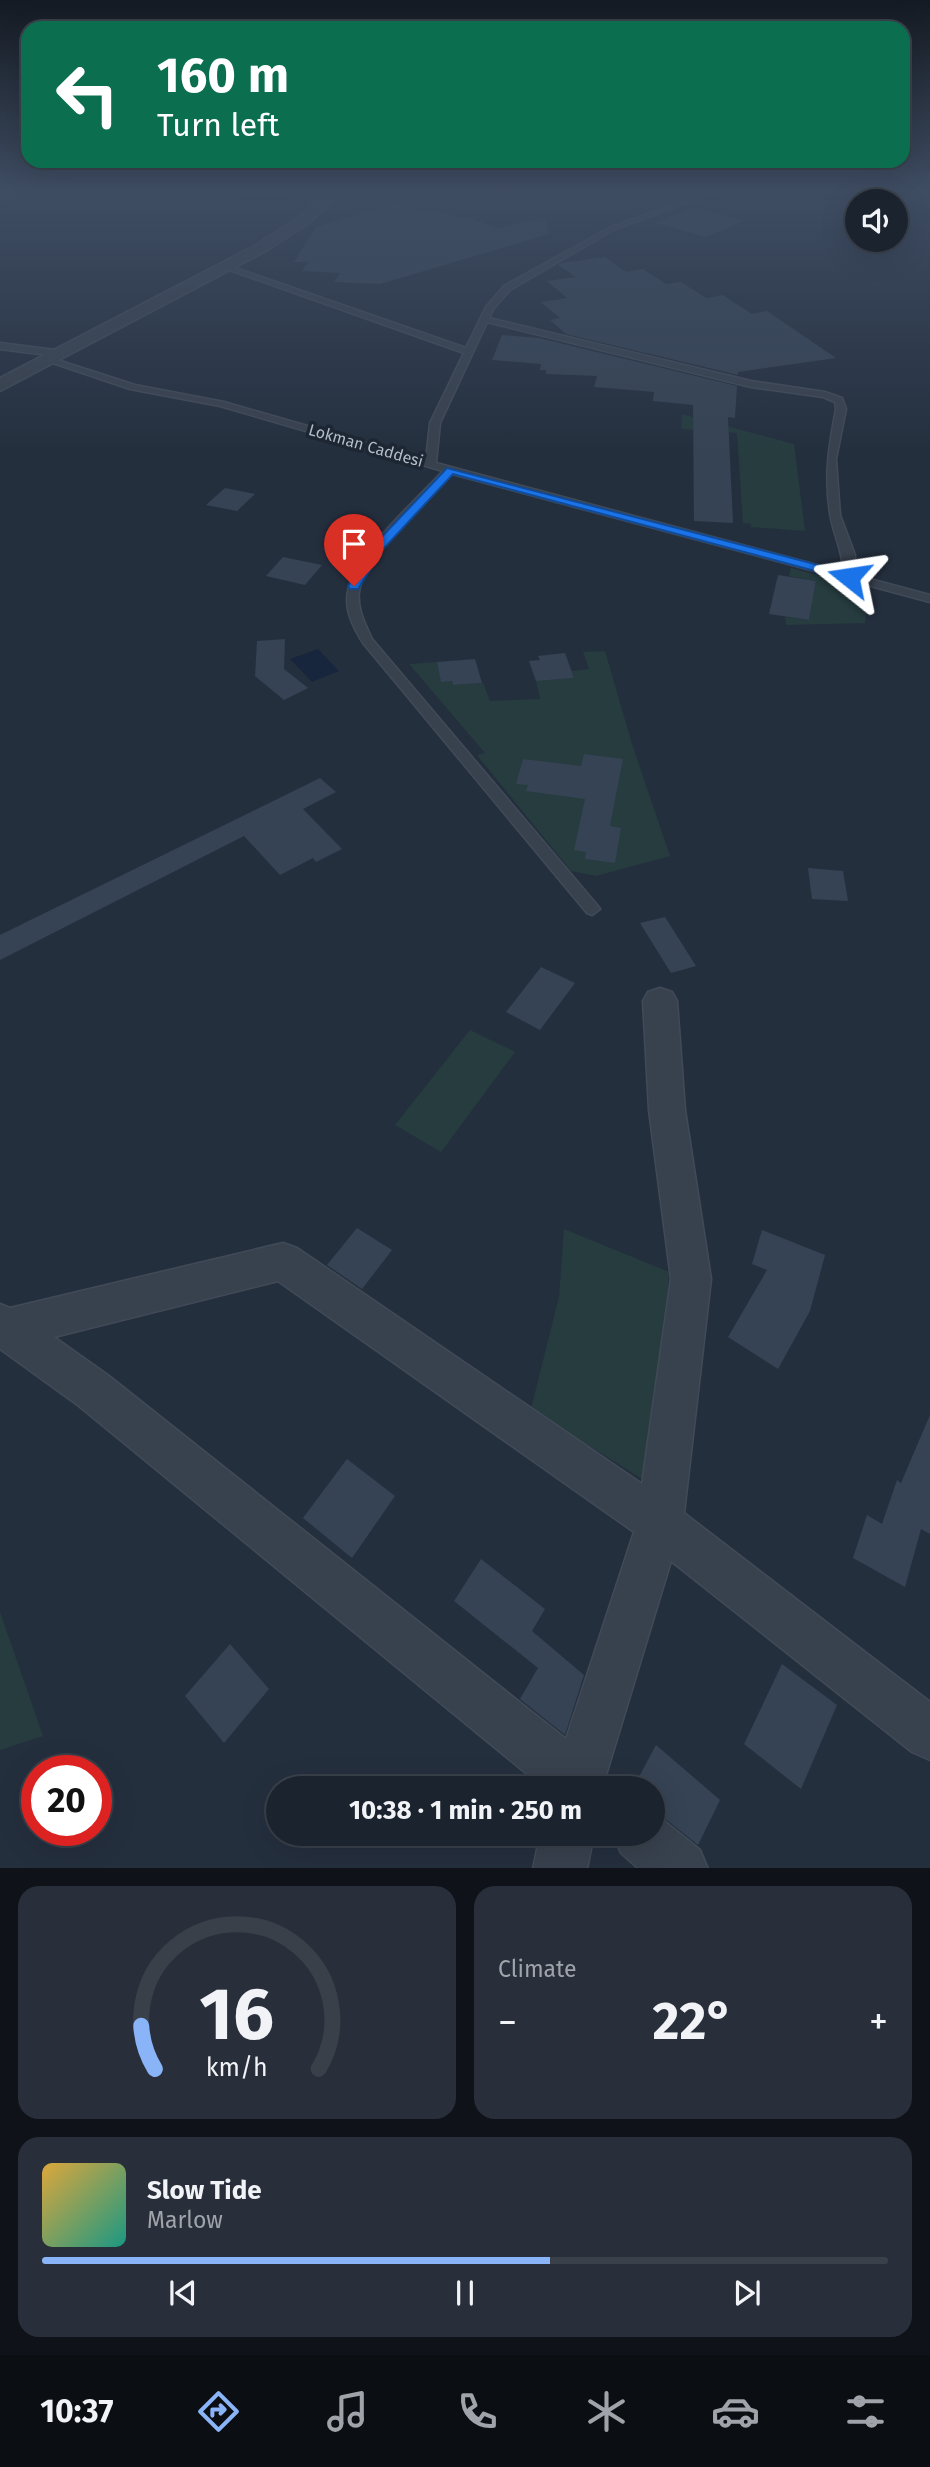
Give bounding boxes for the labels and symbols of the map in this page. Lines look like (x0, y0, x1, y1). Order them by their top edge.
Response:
street label: Lokman Caddesi (306, 420, 425, 471)
pin (324, 514, 384, 586)
position arrow (812, 540, 886, 614)
speed limit sign: 20 (21, 1755, 112, 1846)

